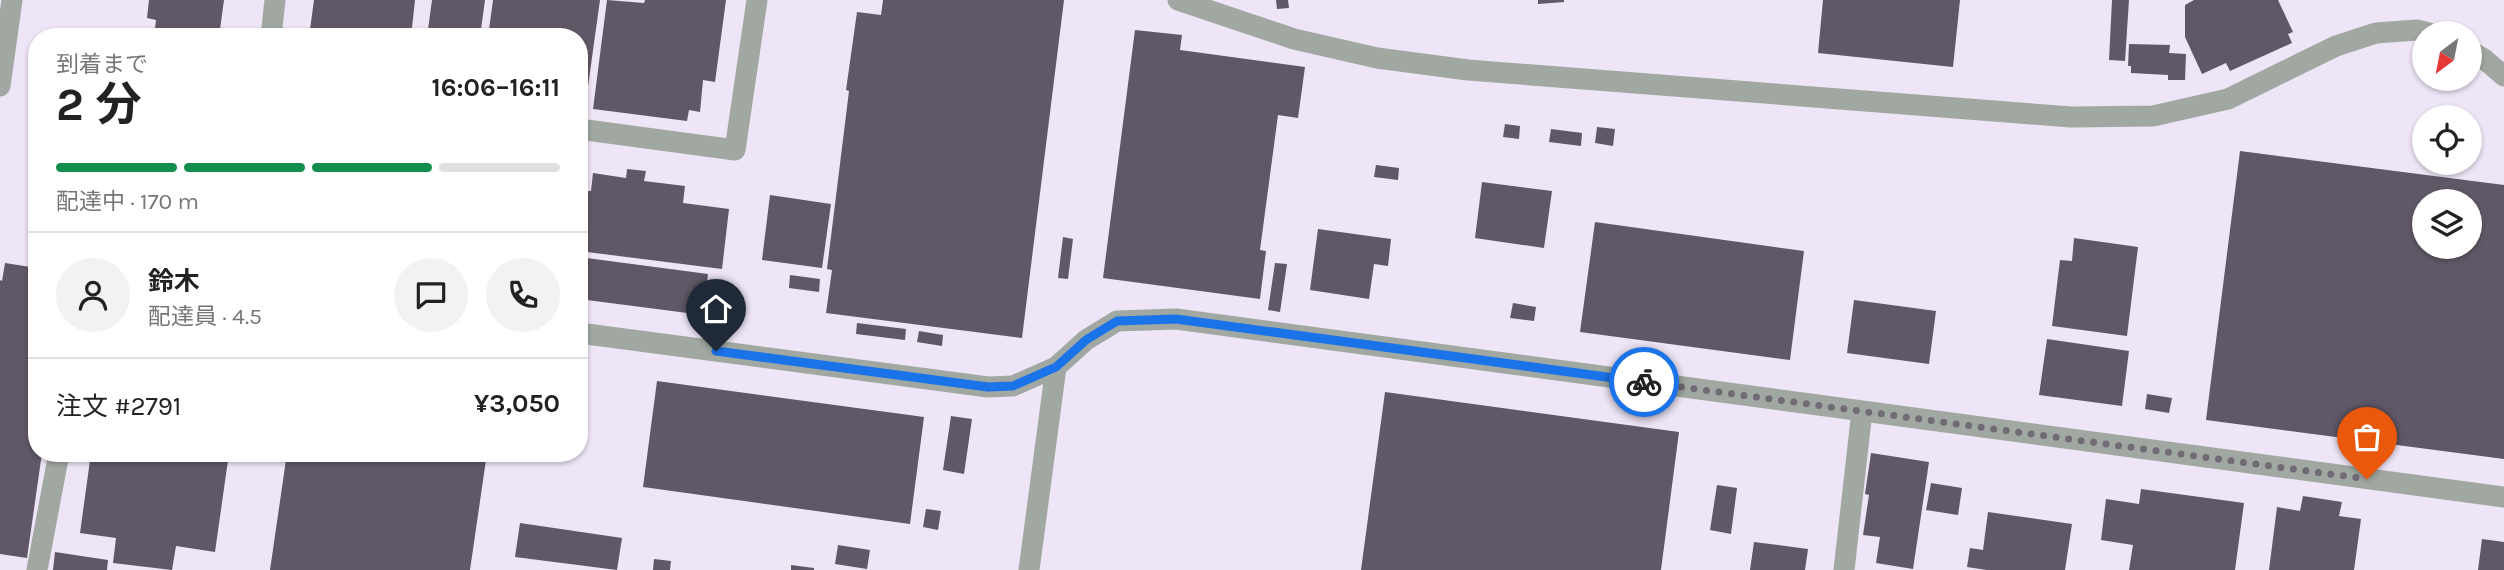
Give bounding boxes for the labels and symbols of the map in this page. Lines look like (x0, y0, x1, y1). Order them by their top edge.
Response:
north arrow (2412, 21, 2482, 91)
pin (686, 279, 746, 351)
courier (1609, 347, 1679, 417)
pin (2337, 407, 2397, 479)

